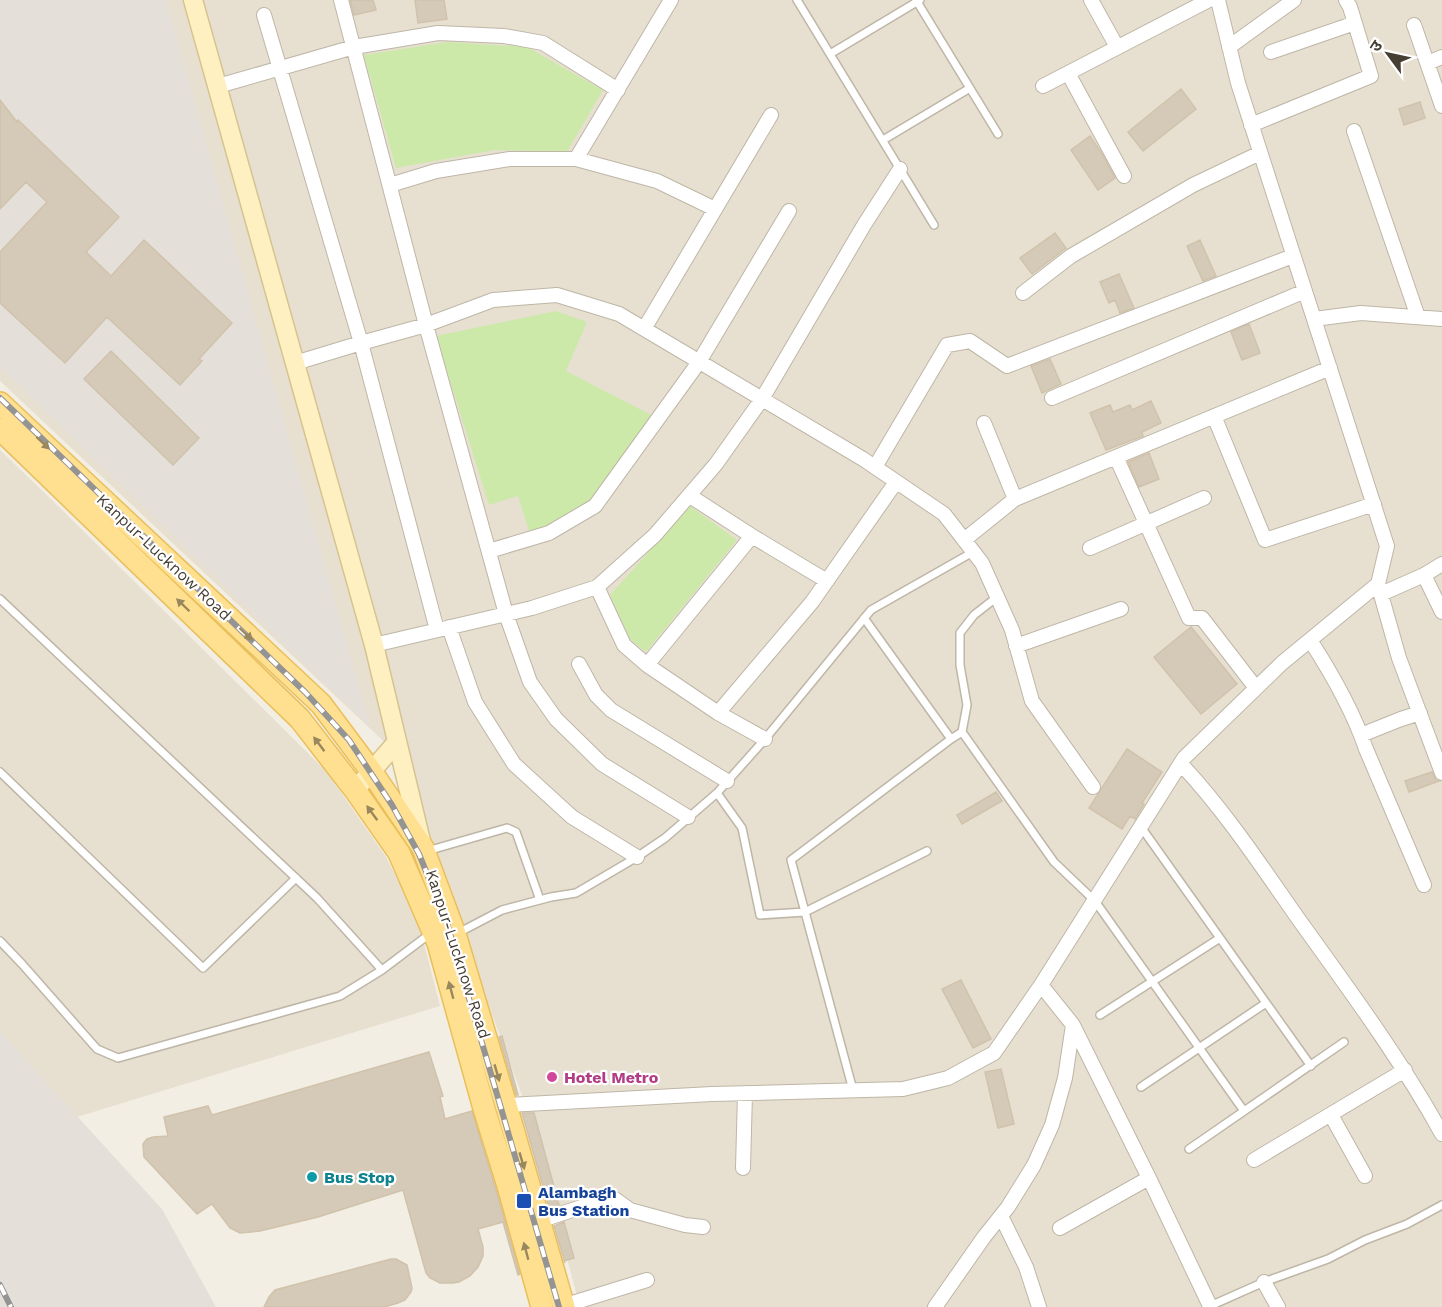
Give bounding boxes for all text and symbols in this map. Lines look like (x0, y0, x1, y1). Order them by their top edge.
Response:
north arrow (1358, 24, 1418, 84)
text: उ (1365, 36, 1387, 55)
one-way arrow (35, 436, 50, 450)
street label: Kanpur-Lucknow Road (93, 490, 235, 624)
one-way arrow (175, 598, 190, 612)
one-way arrow (238, 627, 253, 640)
one-way arrow (314, 736, 326, 751)
one-way arrow (366, 806, 378, 821)
street label: Kanpur-Lucknow Road (422, 867, 494, 1041)
one-way arrow (446, 981, 456, 999)
one-way arrow (493, 1064, 502, 1082)
place label: Hotel Metro (564, 1068, 659, 1087)
marker: Hotel Metro (545, 1070, 559, 1084)
one-way arrow (518, 1152, 527, 1170)
place label: Bus Stop (324, 1168, 395, 1187)
marker: Bus Stop (305, 1170, 319, 1184)
place label: Alambagh Bus Station (538, 1183, 630, 1220)
marker: Alambagh Bus Station (515, 1192, 533, 1210)
one-way arrow (521, 1242, 531, 1260)

